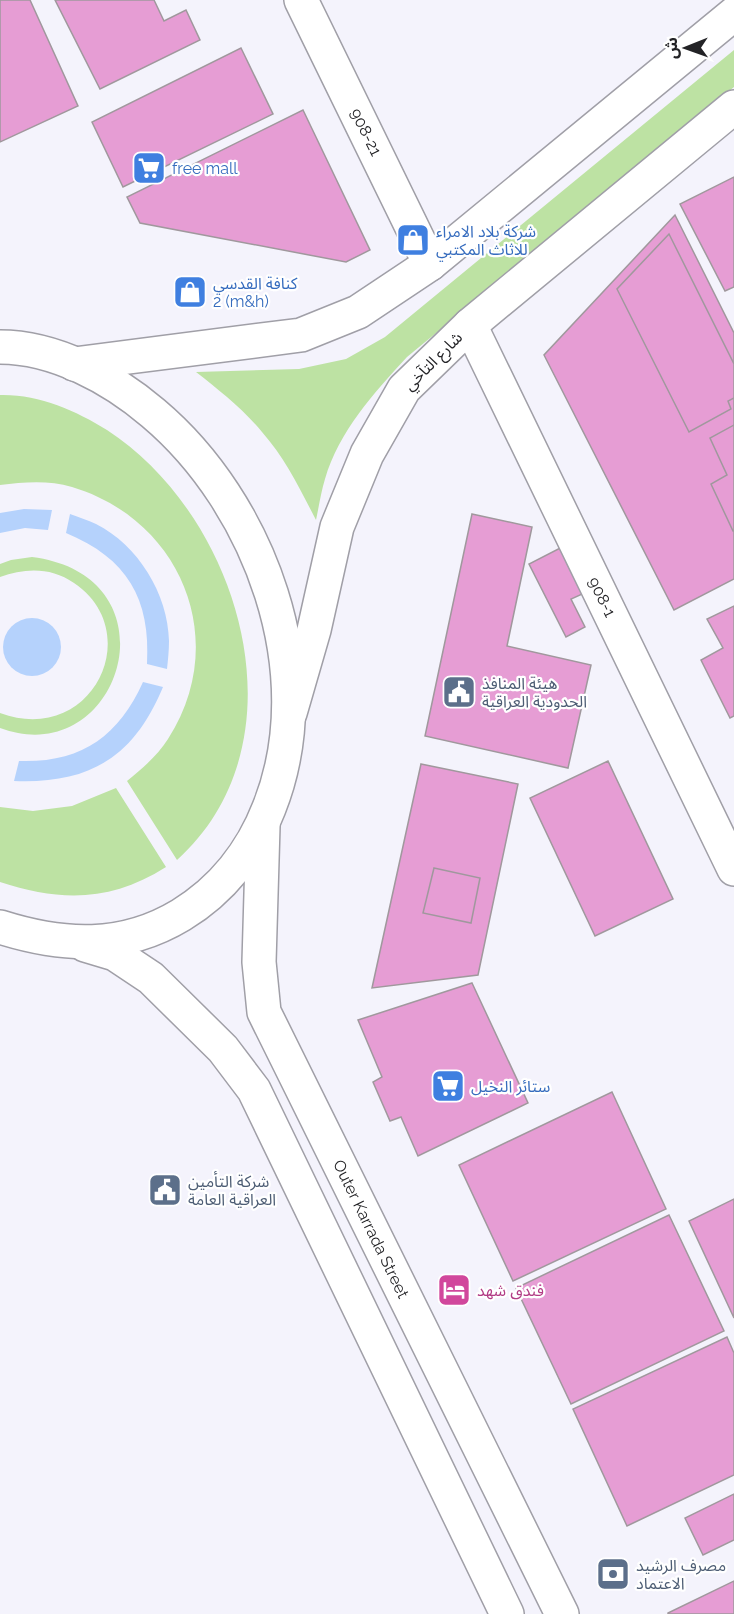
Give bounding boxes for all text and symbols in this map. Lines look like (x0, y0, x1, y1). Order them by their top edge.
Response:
north arrow (656, 18, 716, 78)
text: ش (662, 37, 681, 59)
street label: 908-21 (346, 105, 386, 159)
supermarket icon: free mall (131, 150, 167, 186)
place label: free mall (172, 159, 238, 178)
shop icon: شركة بلاد الامراء للاثاث المكتبي (395, 222, 431, 258)
place label: شركة بلاد الامراء للاثاث المكتبي (436, 222, 536, 261)
shop icon: كنافة القدسي 2 (m&h) (172, 274, 208, 310)
place label: كنافة القدسي 2 (m&h) (213, 274, 298, 311)
street label: شارع التآخي (400, 328, 468, 396)
street label: 908-1 (584, 574, 620, 620)
public building icon: هيئة المنافذ الحدودية العراقية (441, 674, 477, 710)
place label: هيئة المنافذ الحدودية العراقية (482, 674, 587, 711)
supermarket icon: ستائر النخيل (430, 1068, 466, 1104)
place label: ستائر النخيل (471, 1077, 550, 1096)
street label: Outer Karrada Street (329, 1157, 413, 1302)
place label: شركة التأمين العراقية العامة (188, 1171, 276, 1209)
public building icon: شركة التأمين العراقية العامة (147, 1172, 183, 1208)
hotel icon: فندق شهد (436, 1272, 472, 1308)
place label: فندق شهد (477, 1281, 544, 1300)
bank icon: مصرف الرشيد الاعتماد (595, 1556, 631, 1592)
place label: مصرف الرشيد الاعتماد (636, 1556, 726, 1593)

